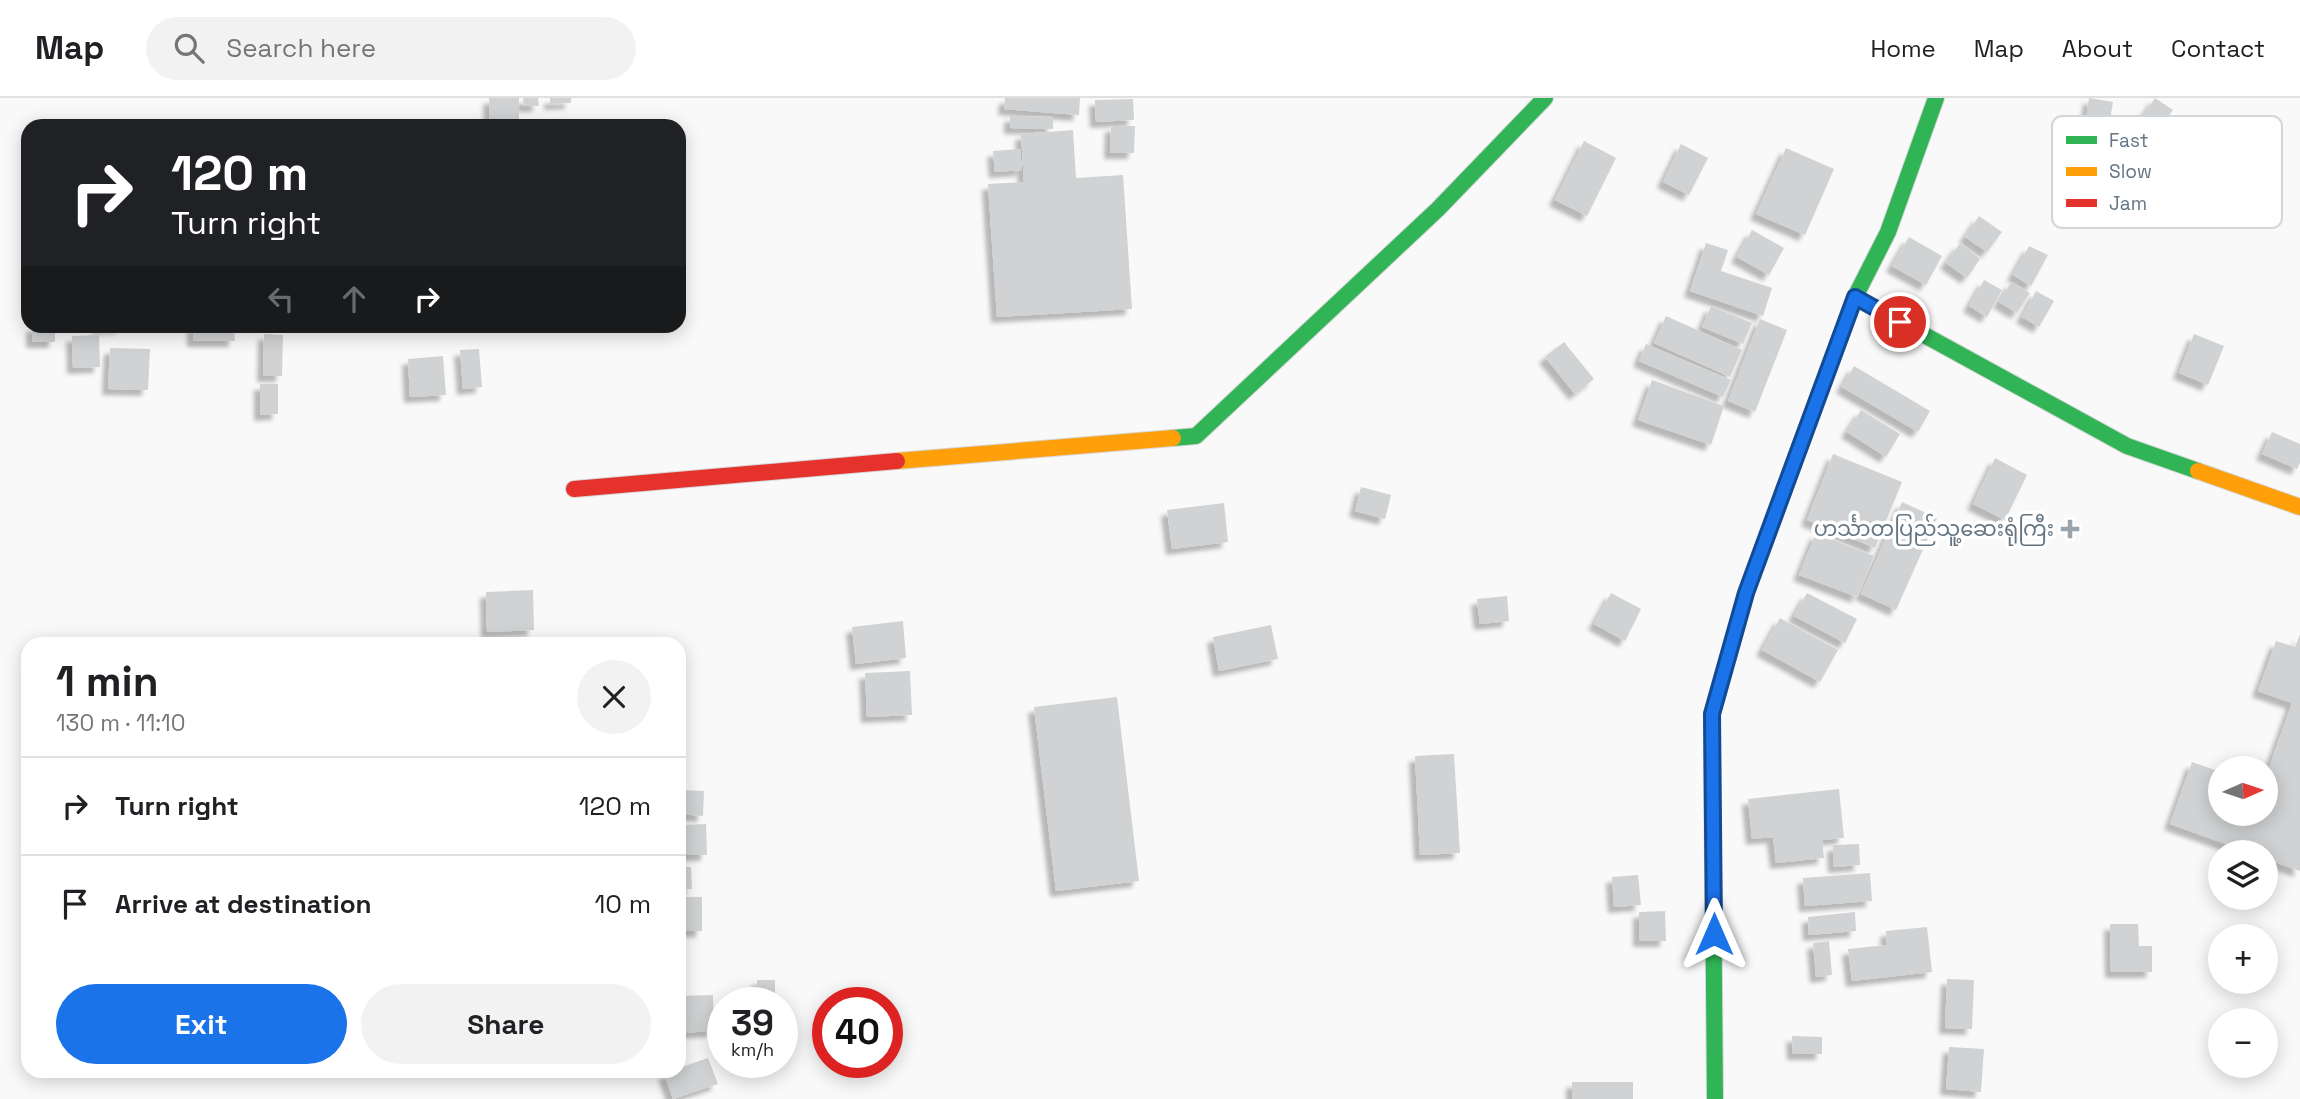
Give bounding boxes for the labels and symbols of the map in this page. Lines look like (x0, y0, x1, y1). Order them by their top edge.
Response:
legend (2052, 116, 2282, 228)
text: Fast (2109, 128, 2149, 153)
text: Slow (2109, 159, 2152, 184)
text: Jam (2109, 191, 2147, 216)
pin (1870, 292, 1930, 352)
place label: ဟင်္သာတပြည်သူ့ဆေးရုံကြီး (1814, 513, 2054, 546)
marker: ဟင်္သာတပြည်သူ့ဆေးရုံကြီး (2060, 519, 2080, 539)
north arrow (2208, 756, 2278, 826)
position arrow (1677, 897, 1751, 971)
speed limit sign: 40 (812, 987, 903, 1078)

